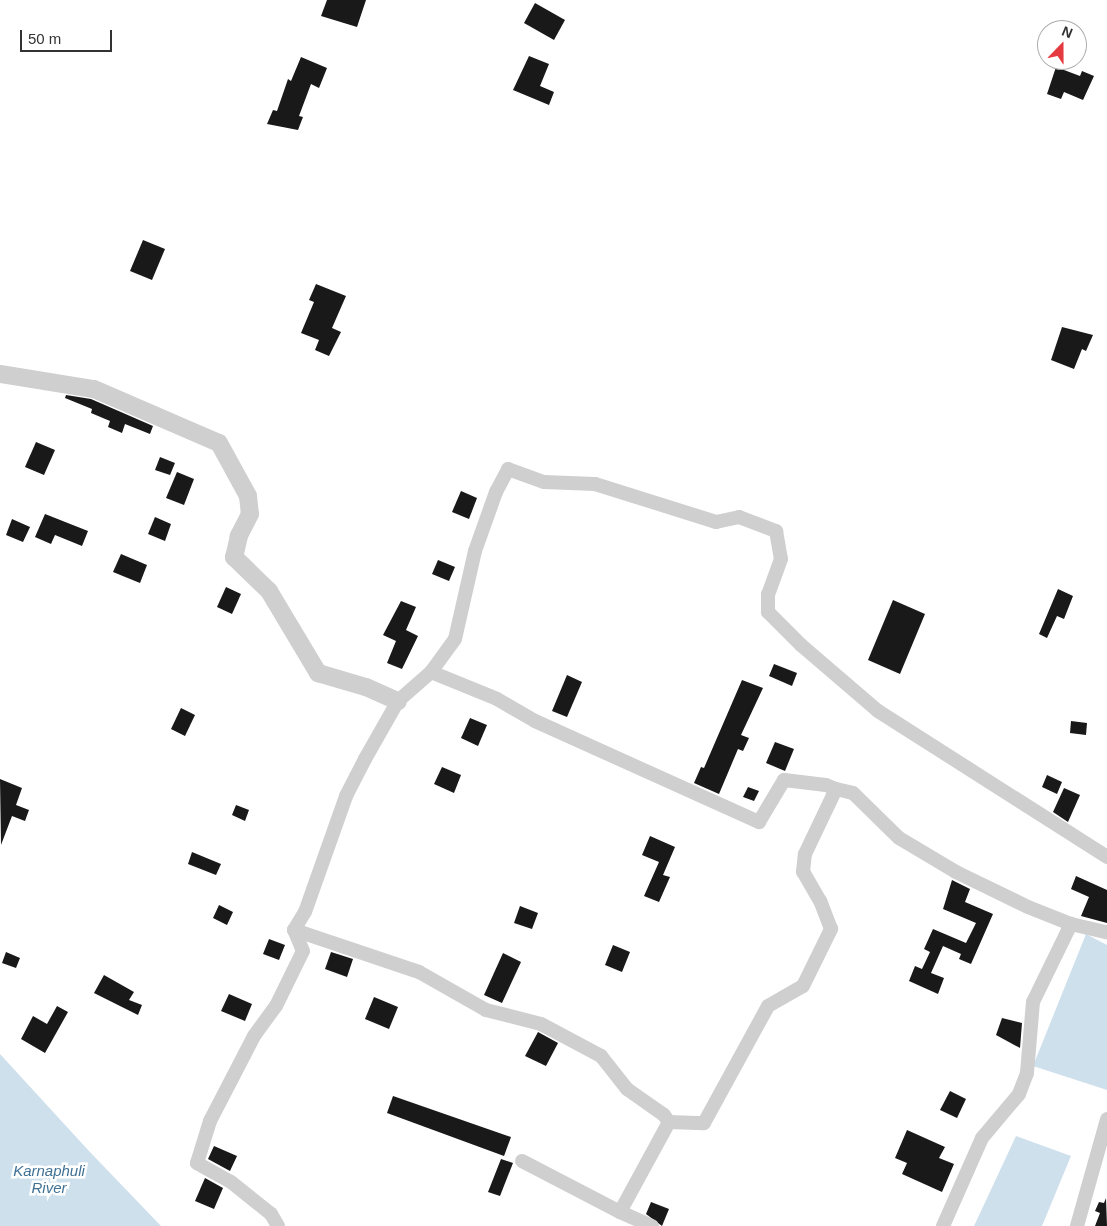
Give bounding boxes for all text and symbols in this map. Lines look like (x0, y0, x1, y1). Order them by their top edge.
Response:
scale bar (22, 20, 115, 52)
north arrow (1037, 20, 1087, 70)
text: N (1060, 23, 1075, 41)
text: 50 m (28, 30, 61, 47)
water label: Karnaphuli River (13, 1161, 85, 1196)

